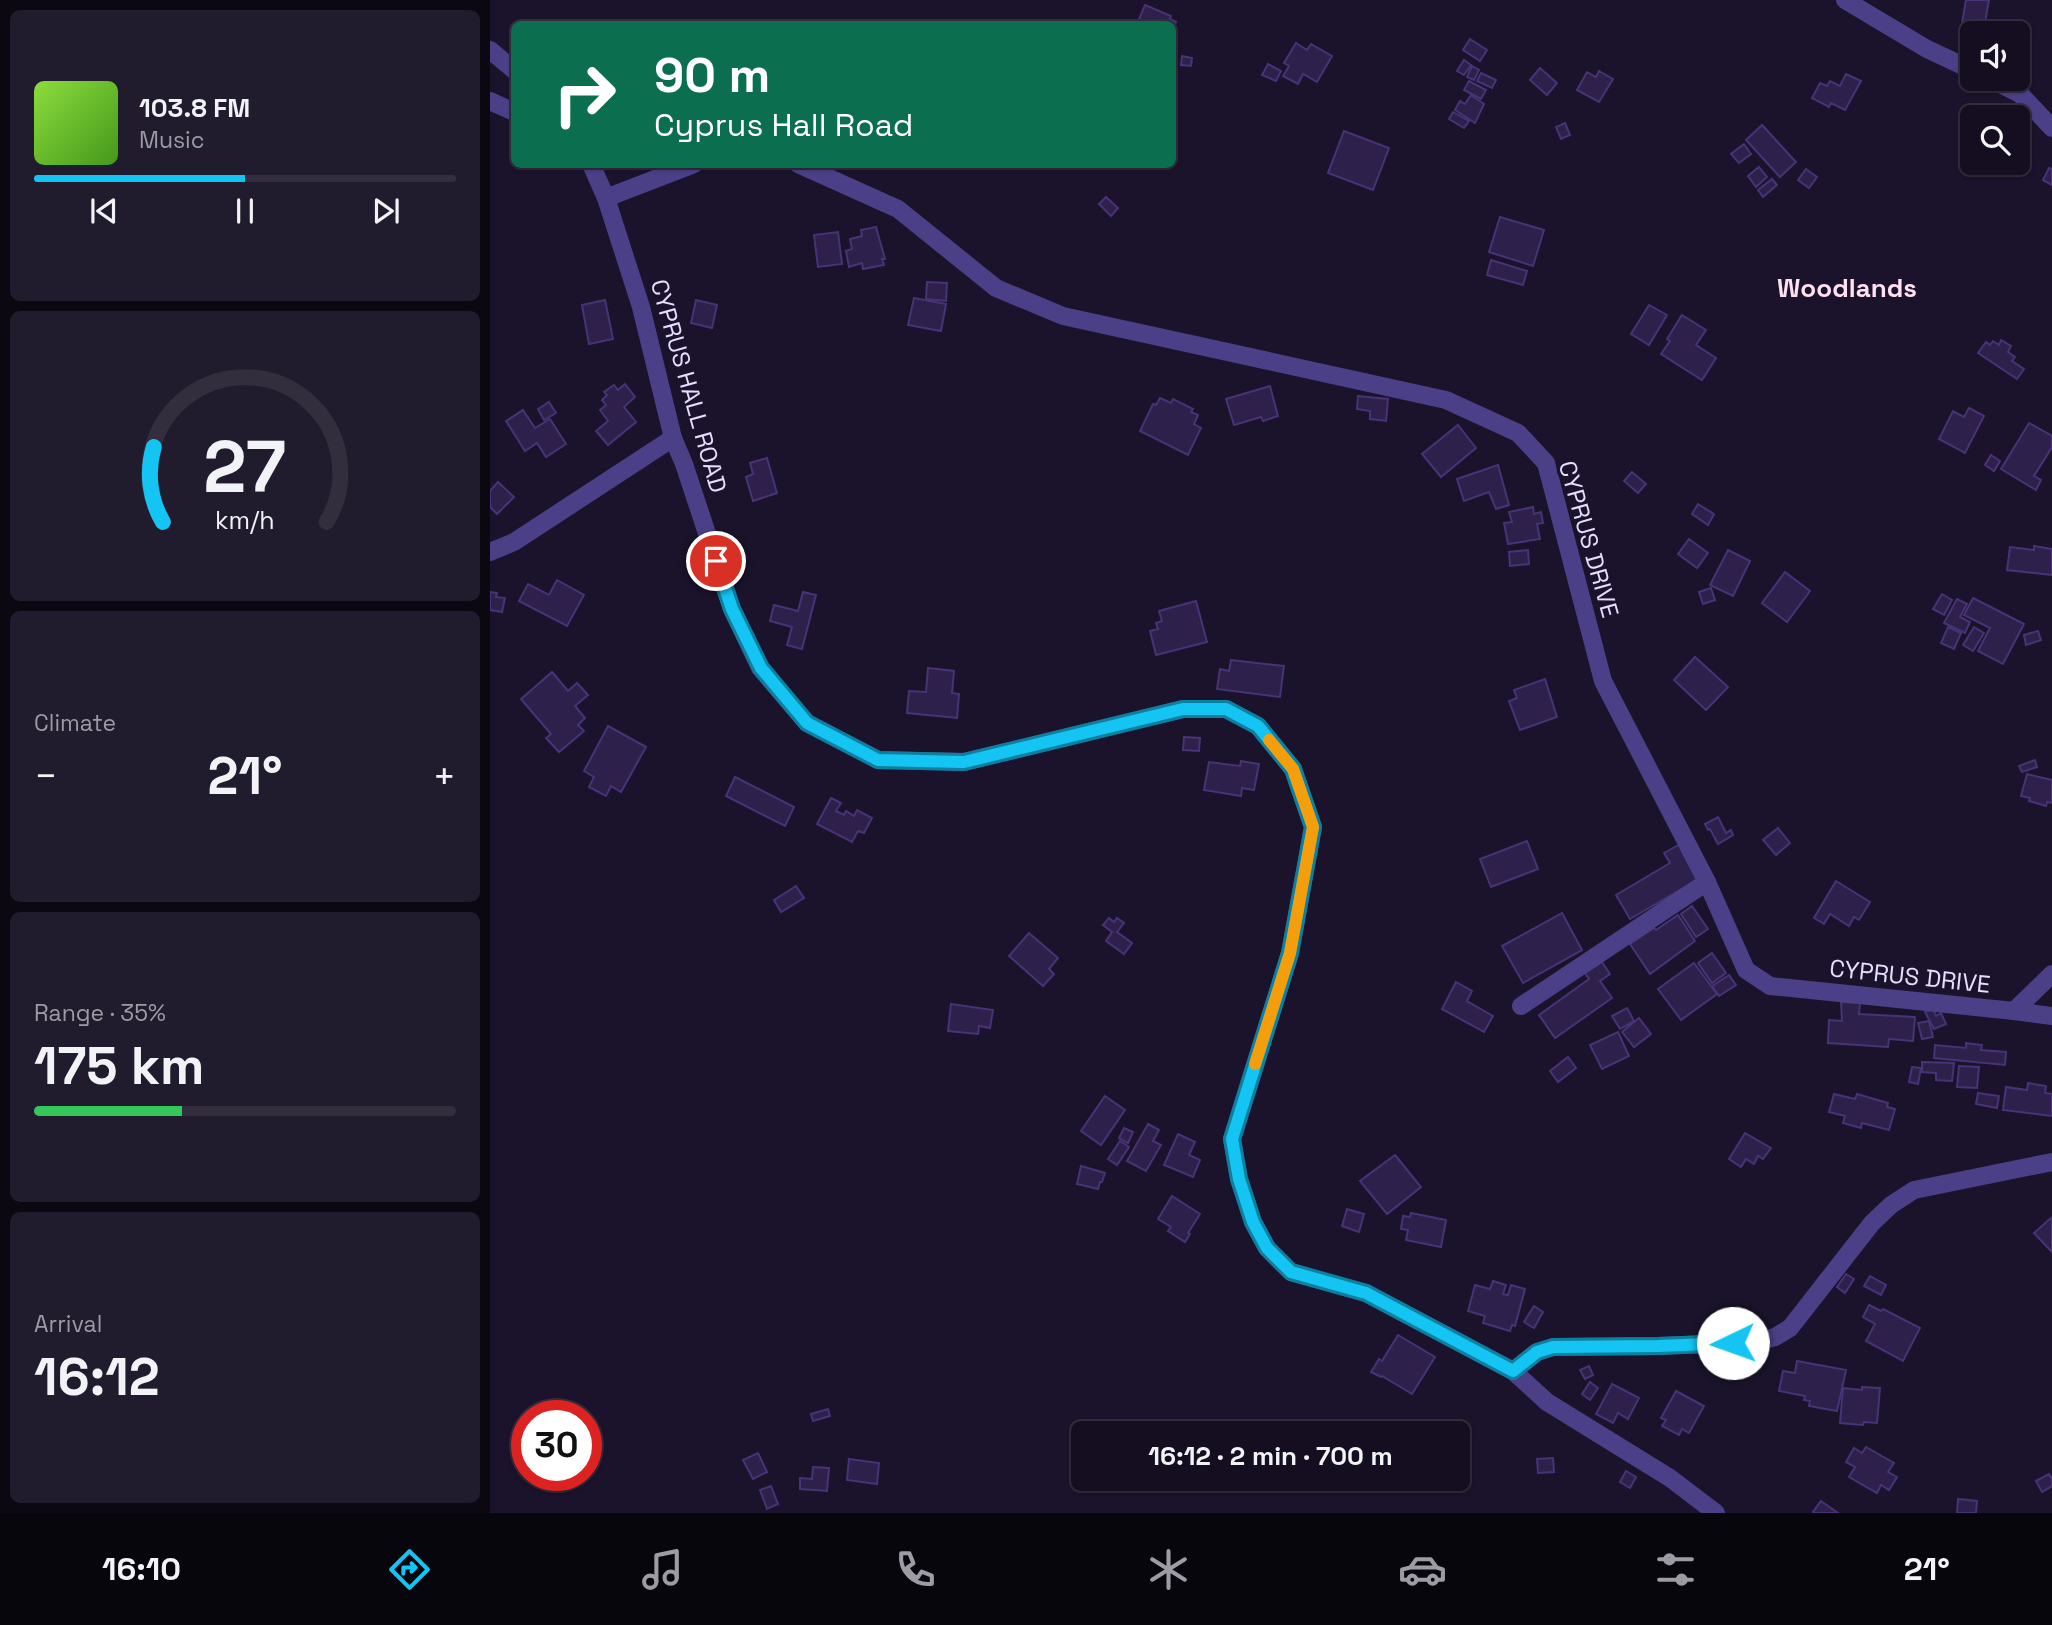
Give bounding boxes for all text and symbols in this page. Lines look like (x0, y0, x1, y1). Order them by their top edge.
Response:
map controls (1960, 21, 2030, 175)
button: sound (1960, 21, 2030, 91)
text: 90 m (654, 44, 770, 106)
icon: right (539, 49, 630, 140)
text: 103.8 FM (139, 91, 250, 125)
text: Cyprus Hall Road (654, 105, 913, 145)
button: search (1960, 105, 2030, 175)
text: Music (139, 125, 204, 155)
icon: previous (85, 192, 123, 230)
icon: pause (226, 192, 264, 230)
icon: next (367, 192, 405, 230)
district label: Woodlands (1777, 271, 1917, 305)
street label: CYPRUS HALL ROAD (644, 276, 734, 496)
text: 27 (204, 420, 286, 513)
street label: CYPRUS DRIVE (1552, 457, 1626, 621)
text: km/h (215, 504, 275, 536)
pin (686, 531, 746, 591)
icon: arrive (697, 542, 735, 580)
text: Climate (34, 708, 116, 738)
text: 21° (208, 743, 282, 809)
text: − (34, 752, 58, 800)
text: + (432, 752, 456, 800)
street label: CYPRUS DRIVE (1828, 952, 1992, 1000)
text: Range · 35% (34, 998, 166, 1028)
text: 175 km (34, 1033, 204, 1099)
position arrow (1696, 1306, 1770, 1380)
text: Arrival (34, 1309, 102, 1339)
text: 16:12 (34, 1344, 160, 1410)
speed limit sign: 30 (511, 1400, 602, 1491)
text: 16:12 · 2 min · 700 m (1148, 1439, 1393, 1473)
icon: directions (385, 1545, 434, 1594)
icon: music (638, 1545, 687, 1594)
icon: phone (891, 1545, 940, 1594)
icon: climate (1144, 1545, 1193, 1594)
icon: car (1398, 1545, 1447, 1594)
icon: filters (1651, 1545, 1700, 1594)
text: 16:10 (102, 1549, 181, 1589)
text: 21° (1904, 1549, 1950, 1589)

